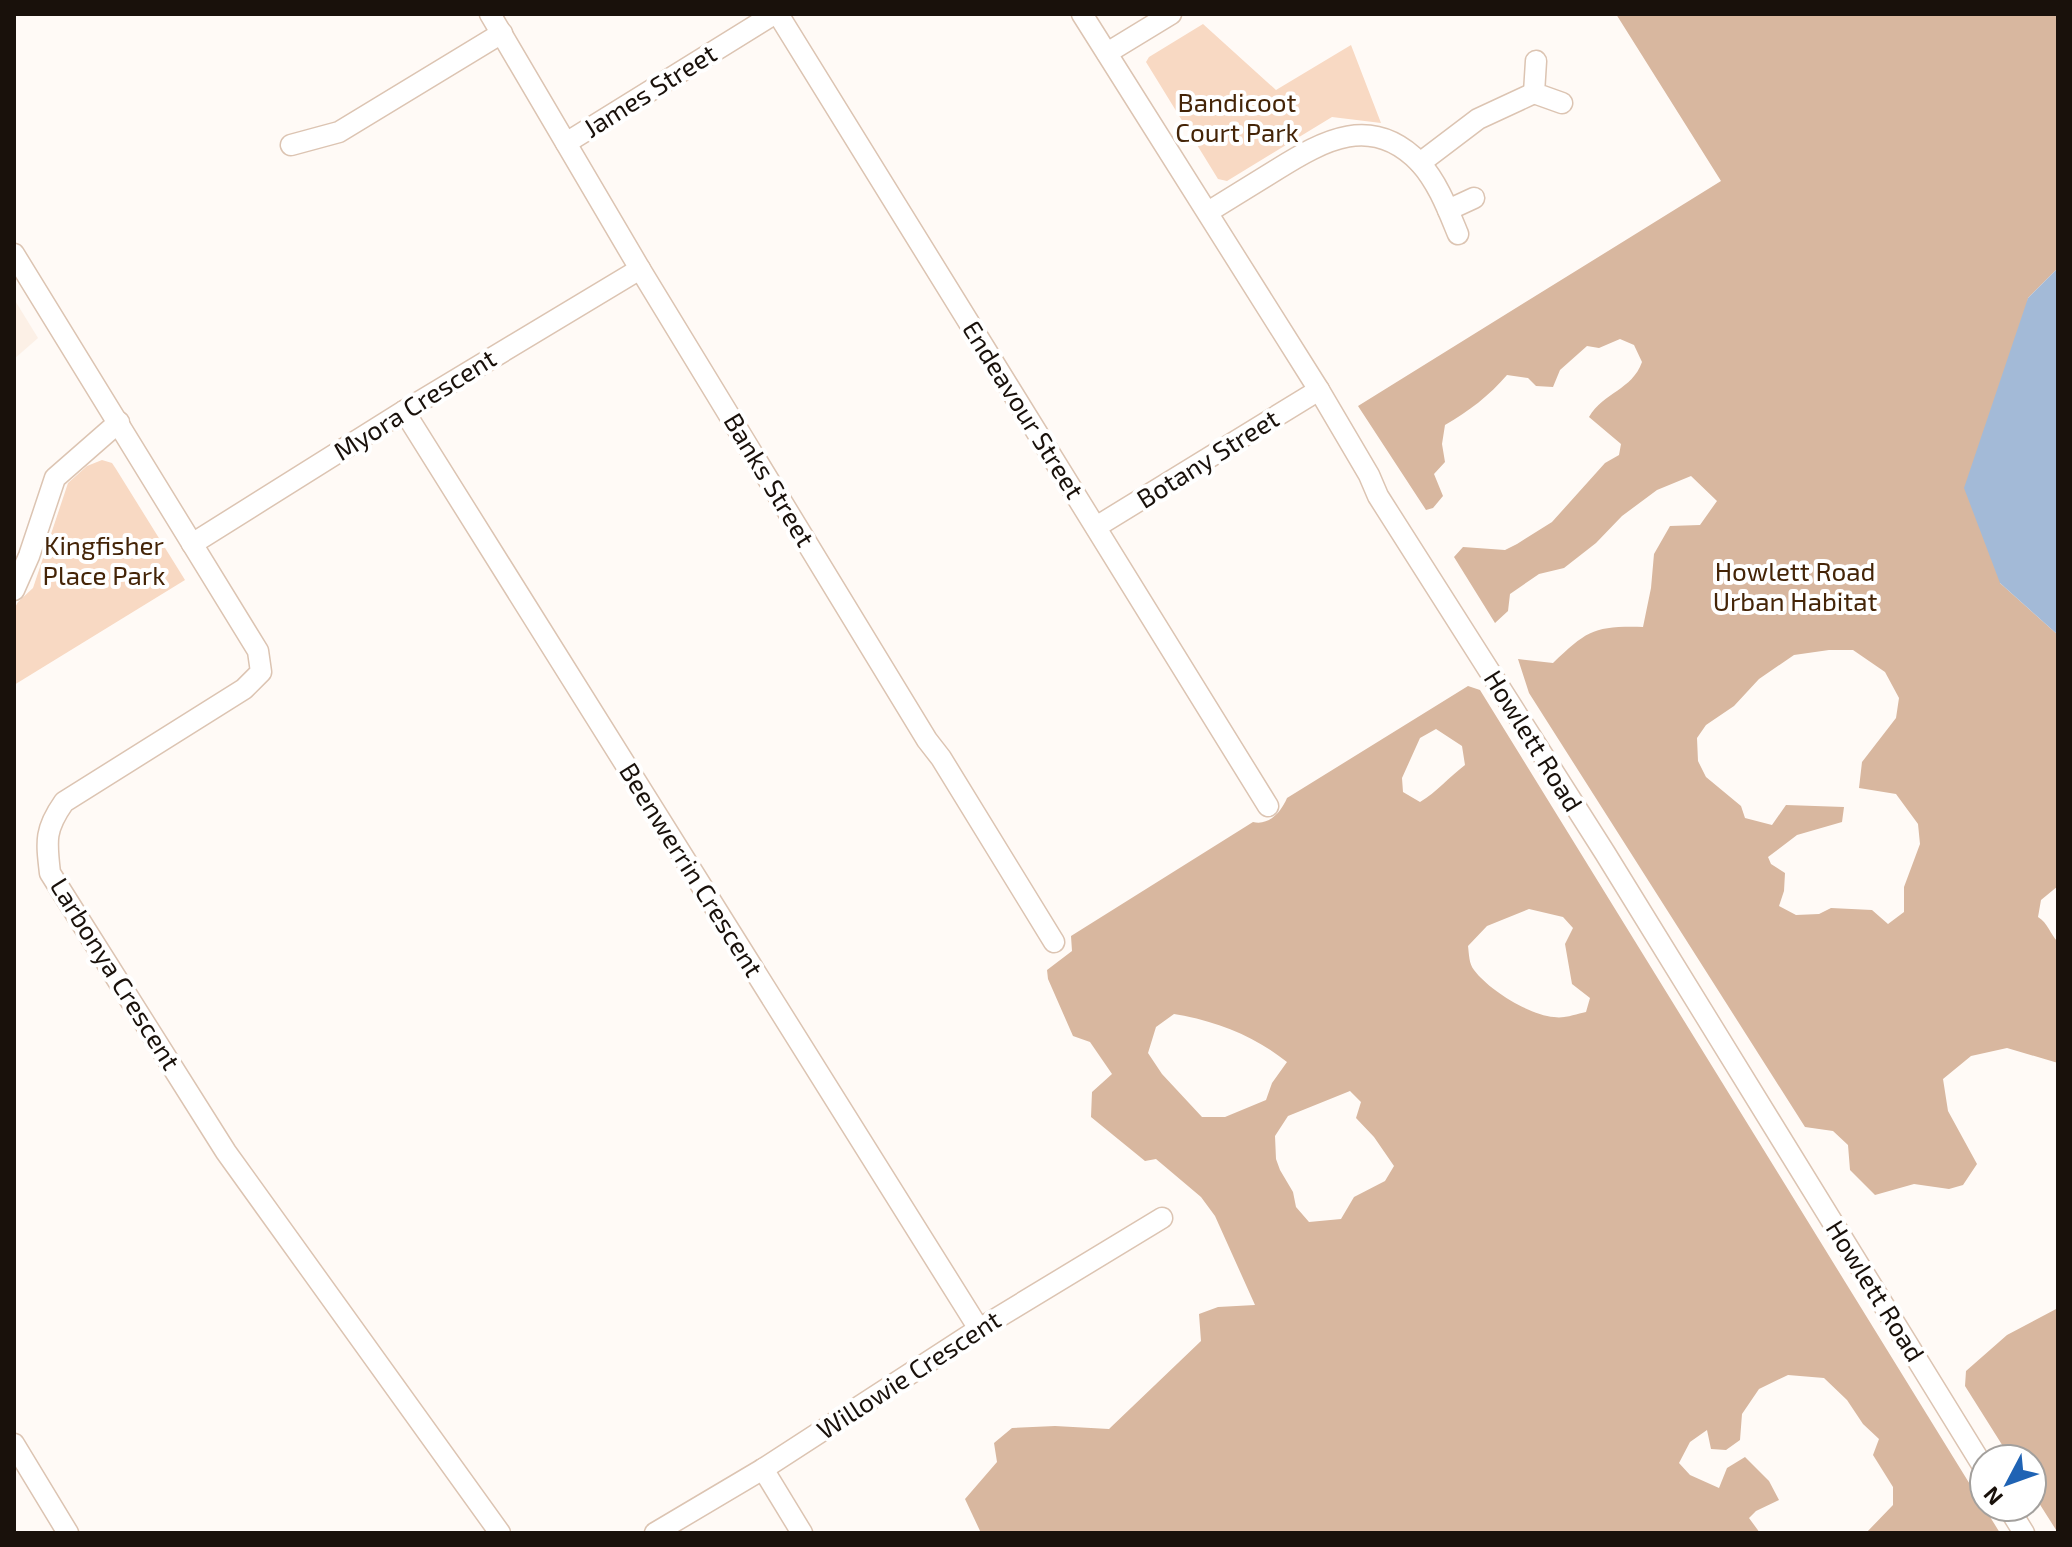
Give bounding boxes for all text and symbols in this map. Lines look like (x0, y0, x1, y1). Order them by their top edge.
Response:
street label: James Street (577, 36, 722, 143)
park label: Bandicoot Court Park (1175, 86, 1299, 147)
street label: Endeavour Street (957, 315, 1092, 504)
street label: Myora Crescent (327, 341, 501, 466)
street label: Botany Street (1131, 402, 1284, 514)
street label: Banks Street (718, 407, 822, 552)
park label: Kingfisher Place Park (43, 529, 165, 590)
park label: Howlett Road Urban Habitat (1713, 555, 1877, 616)
street label: Howlett Road (1479, 664, 1590, 817)
street label: Beenwerrin Crescent (614, 757, 771, 982)
street label: Larbonya Crescent (45, 872, 188, 1075)
street label: Howlett Road (1821, 1214, 1932, 1367)
street label: Willowie Crescent (811, 1303, 1006, 1445)
north arrow (1968, 1443, 2048, 1523)
text: N (1977, 1482, 2007, 1511)

